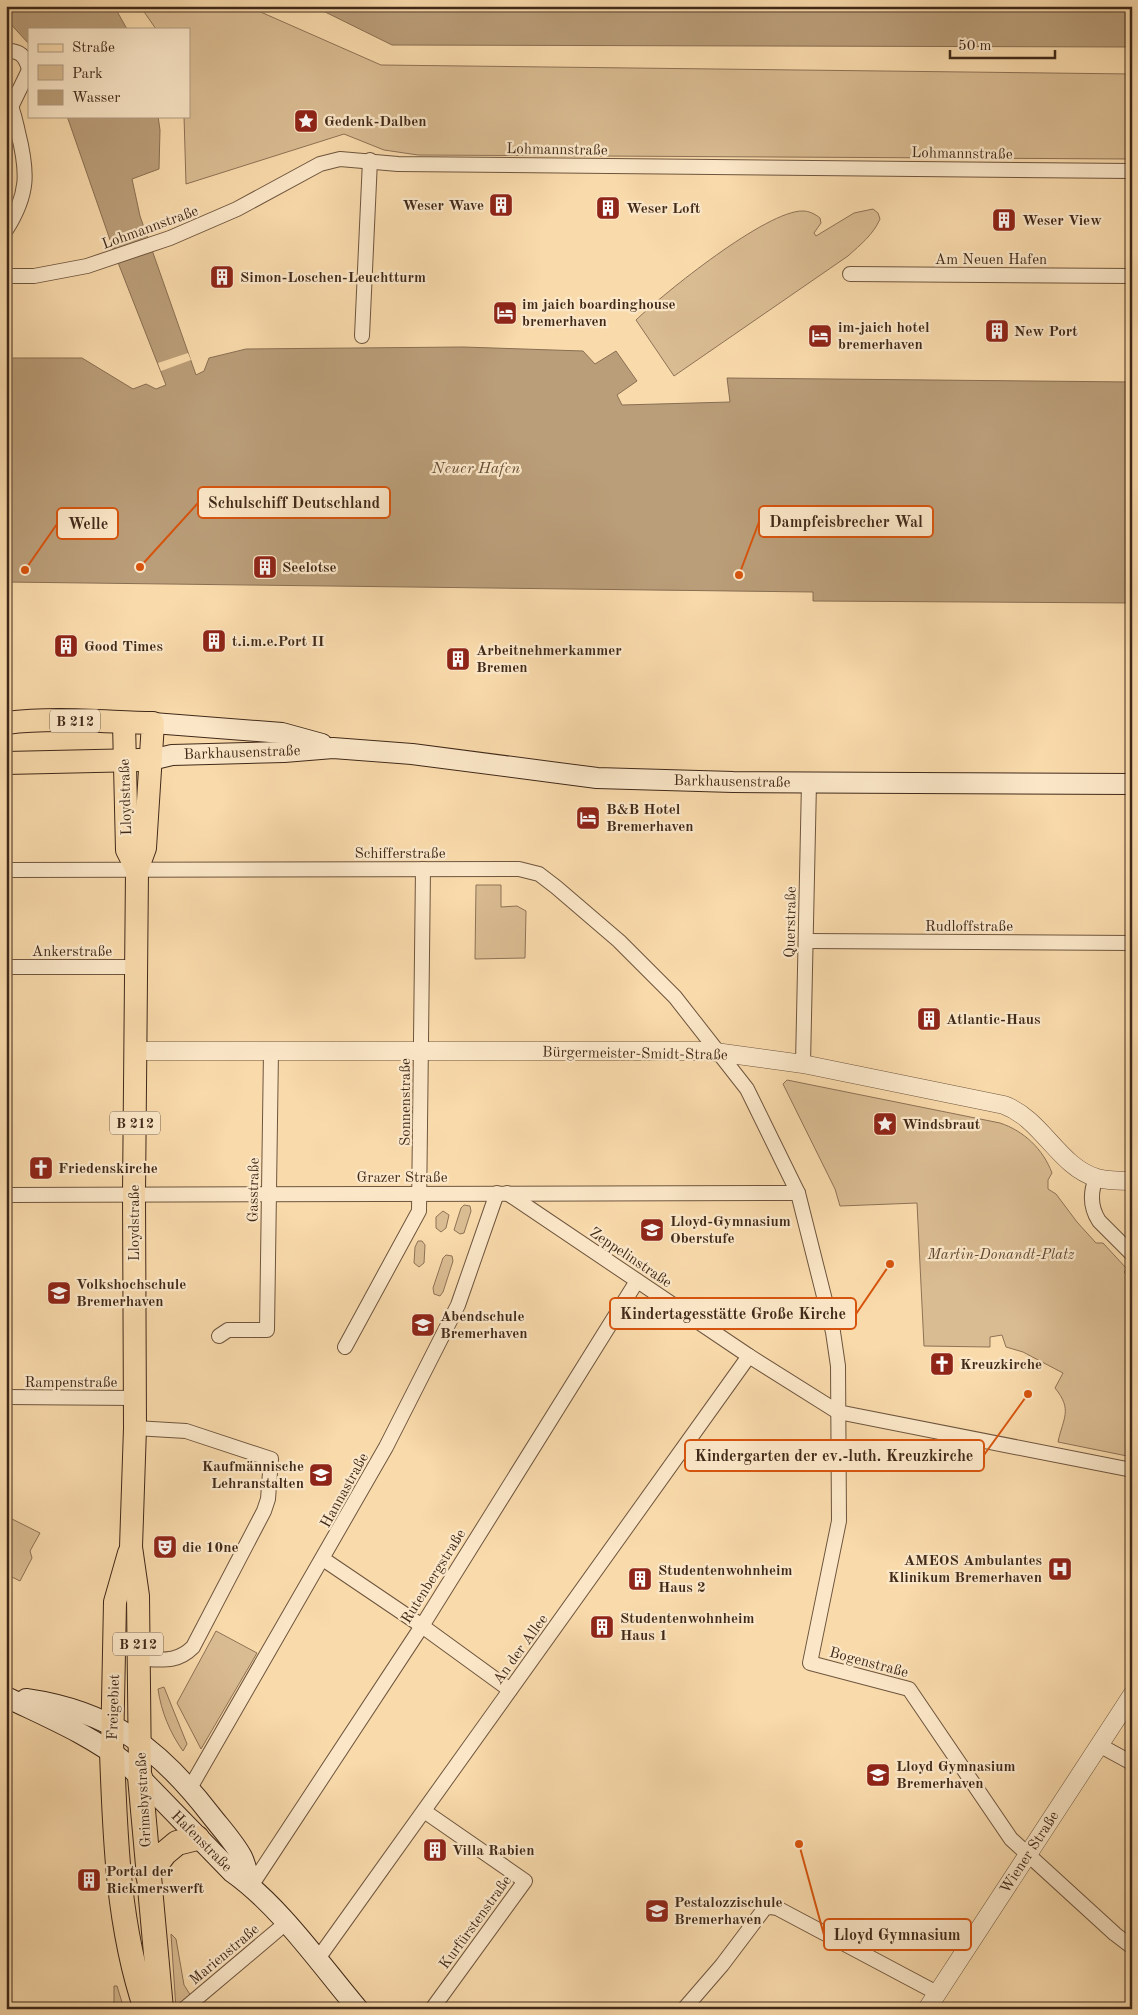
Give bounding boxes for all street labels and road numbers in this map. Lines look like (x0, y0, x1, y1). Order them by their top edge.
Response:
street label: Lohmannstraße (506, 142, 608, 159)
street label: Lohmannstraße (911, 146, 1013, 163)
street label: Lohmannstraße (100, 204, 201, 253)
street label: Am Neuen Hafen (935, 253, 1047, 268)
road number: B 212 (50, 709, 100, 732)
street label: Barkhausenstraße (183, 744, 301, 763)
street label: Lloydstraße (118, 758, 135, 836)
street label: Barkhausenstraße (673, 774, 791, 791)
street label: Schifferstraße (354, 847, 446, 862)
street label: Querstraße (783, 886, 800, 958)
street label: Rudloffstraße (925, 920, 1013, 935)
street label: Ankerstraße (32, 945, 112, 960)
street label: Bürgermeister-Smidt-Straße (542, 1045, 728, 1064)
street label: Sonnenstraße (399, 1058, 414, 1146)
road number: B 212 (110, 1112, 160, 1134)
street label: Gasstraße (246, 1157, 263, 1223)
street label: Grazer Straße (356, 1171, 448, 1186)
street label: Lloydstraße (128, 1185, 143, 1261)
street label: Zeppelinstraße (586, 1225, 674, 1291)
street label: Rampenstraße (25, 1376, 118, 1391)
street label: Hannastraße (319, 1451, 372, 1531)
street label: Rutenbergstraße (399, 1527, 469, 1627)
street label: An der Allee (491, 1612, 551, 1688)
road number: B 212 (113, 1632, 163, 1656)
street label: Bogenstraße (828, 1646, 910, 1681)
street label: Freigebiet (106, 1674, 123, 1740)
street label: Grimsbystraße (135, 1752, 154, 1848)
street label: Hafenstraße (168, 1809, 234, 1875)
street label: Wiener Straße (998, 1809, 1062, 1897)
street label: Kurfürstenstraße (437, 1873, 515, 1972)
street label: Marienstraße (187, 1922, 263, 1988)

